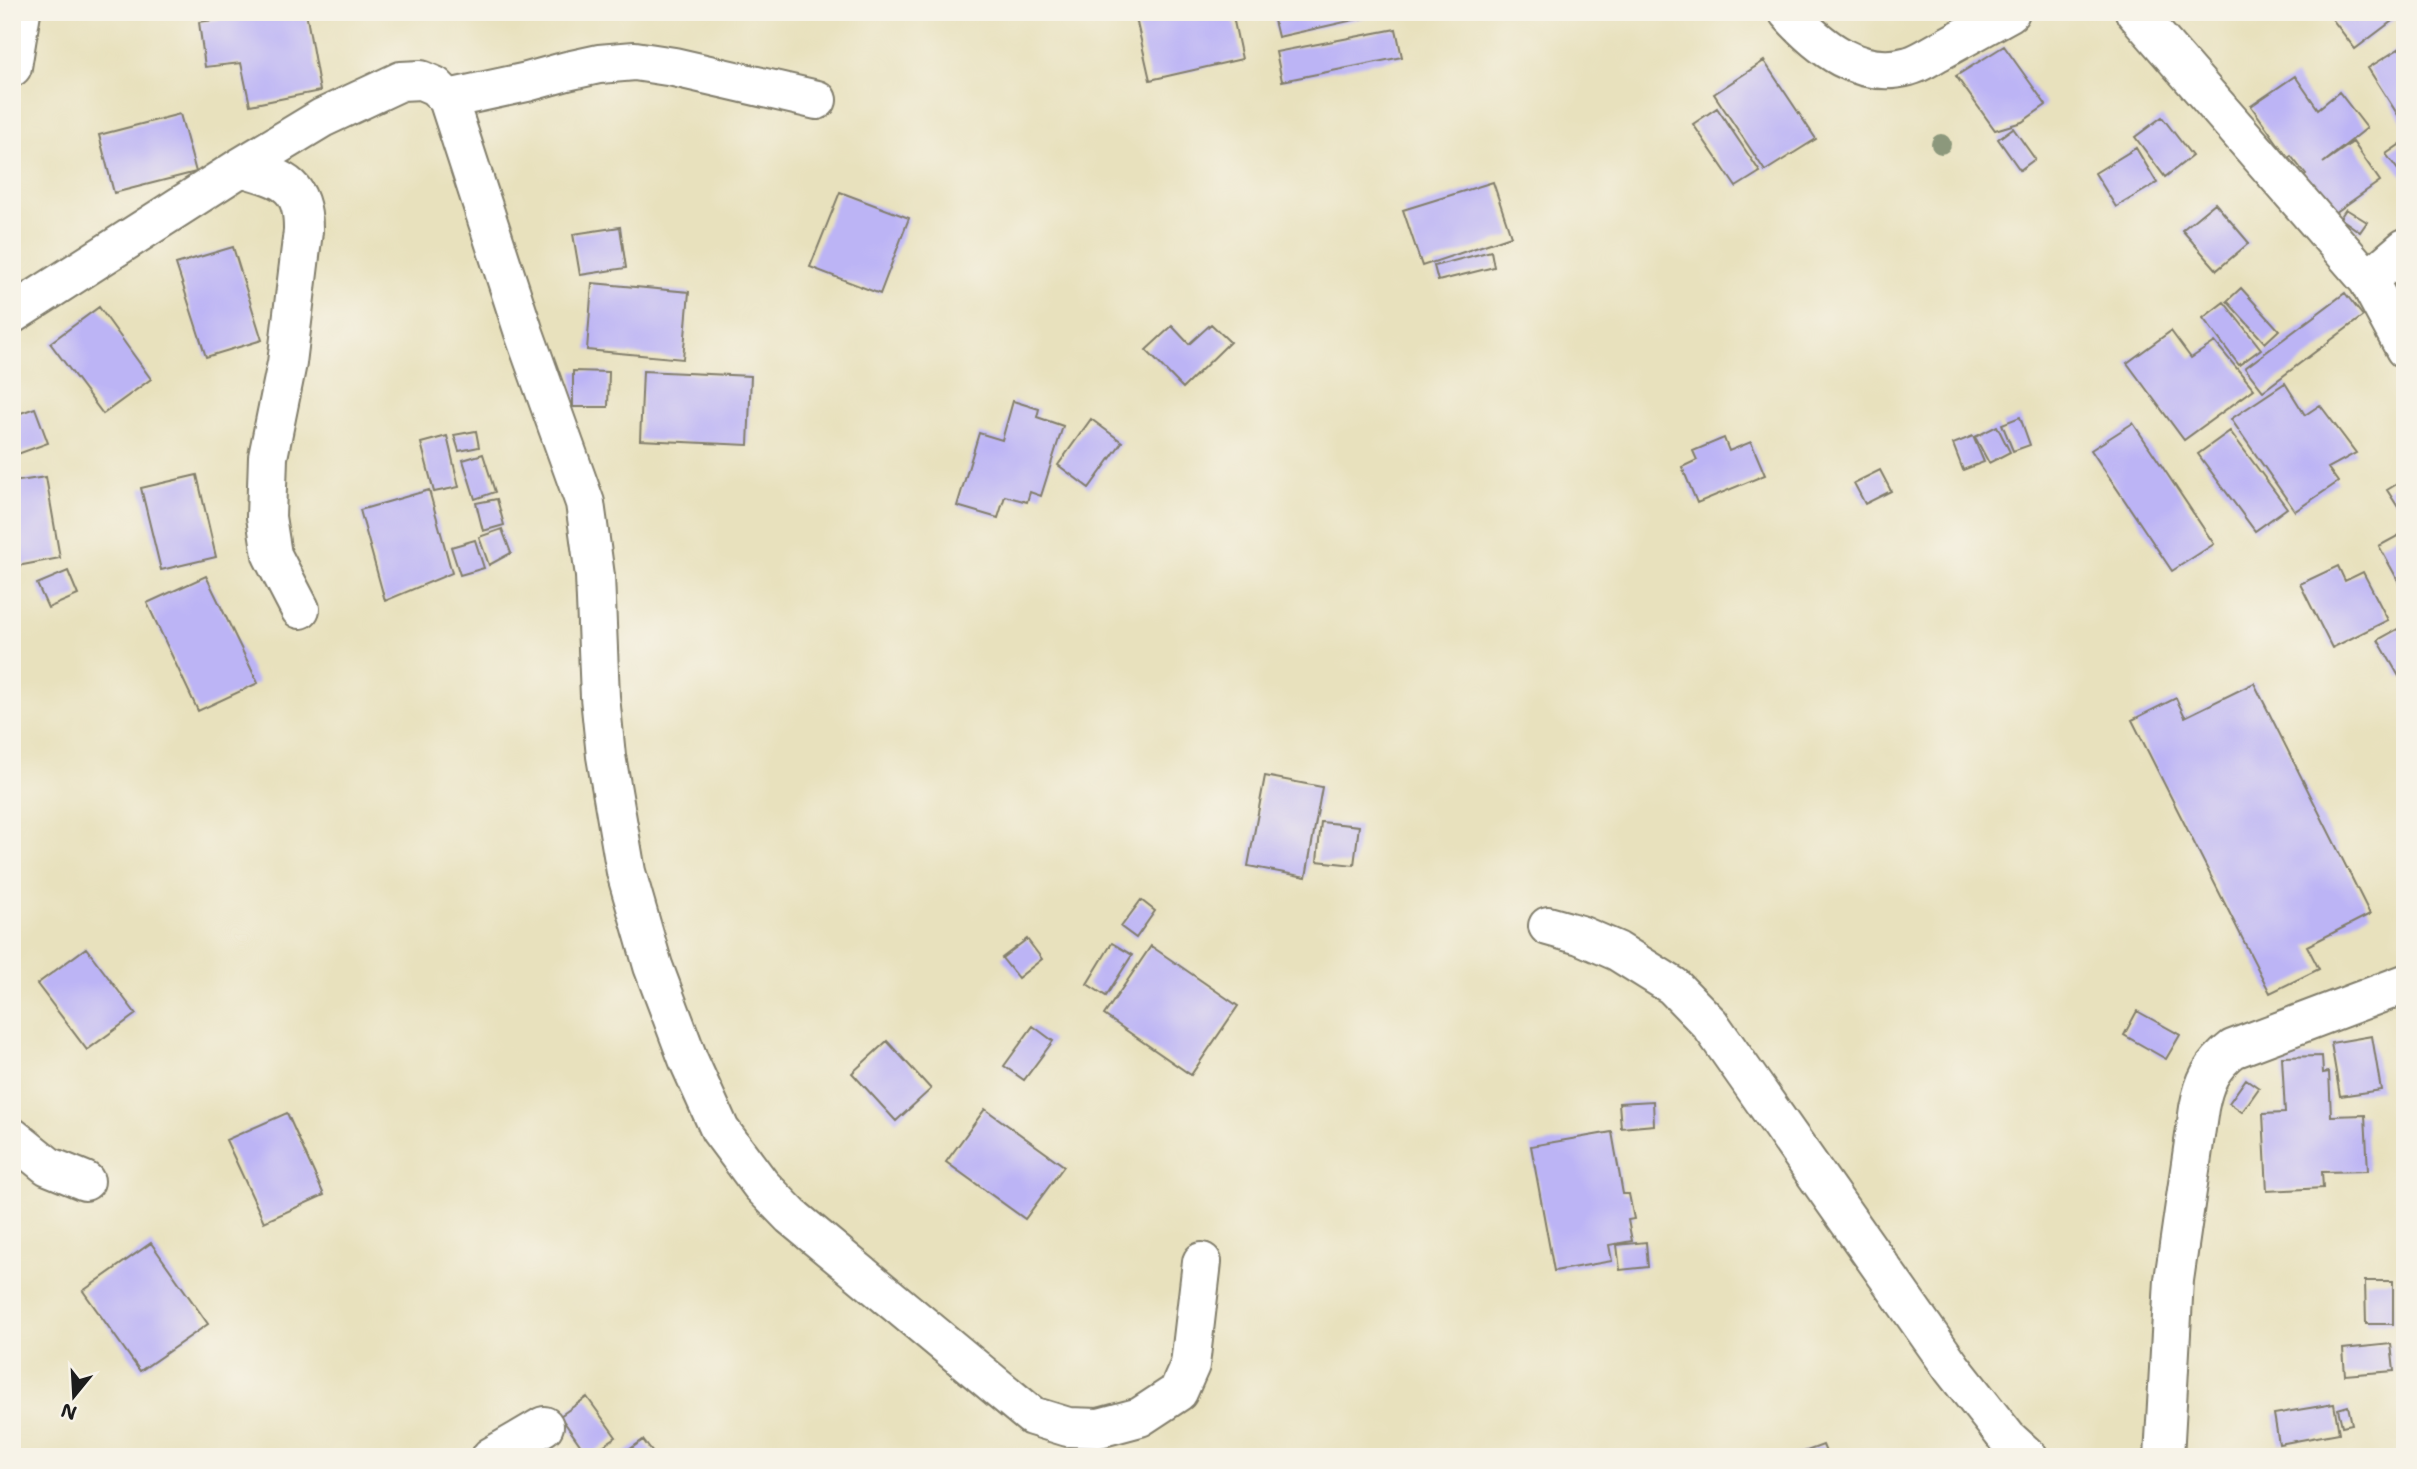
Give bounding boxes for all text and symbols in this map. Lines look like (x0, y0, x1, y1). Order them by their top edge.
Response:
north arrow (38, 1360, 108, 1430)
text: N (58, 1397, 80, 1426)

